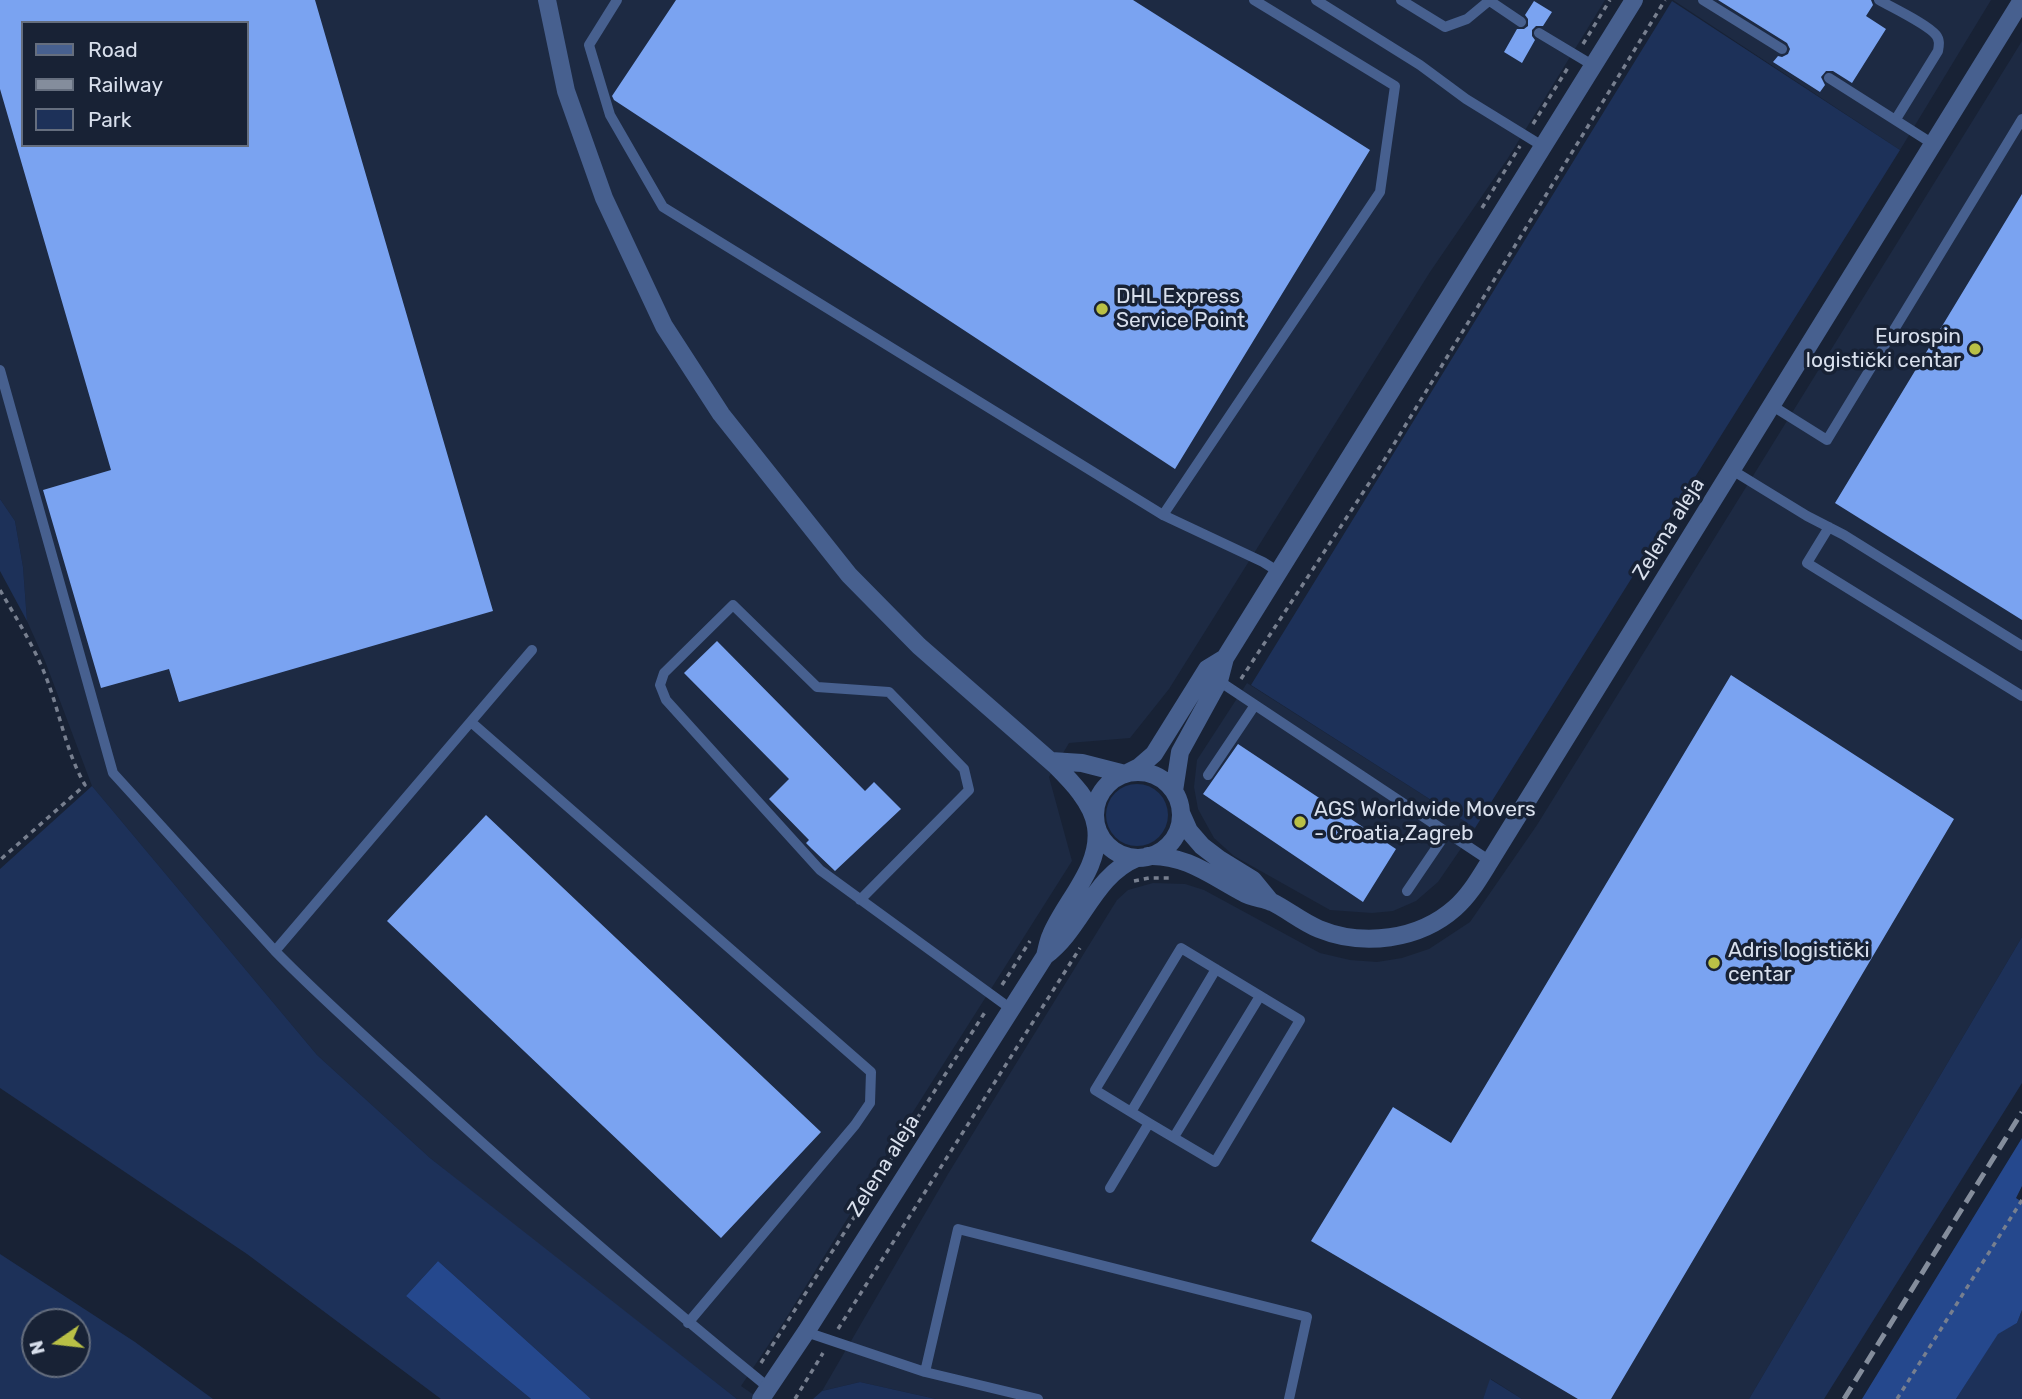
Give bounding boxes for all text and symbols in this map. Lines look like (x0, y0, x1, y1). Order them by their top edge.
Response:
legend (21, 21, 248, 147)
text: Road (88, 37, 138, 62)
text: Railway (88, 72, 163, 97)
text: Park (88, 107, 132, 132)
place label: DHL Express Service Point (1116, 284, 1245, 334)
marker: DHL Express Service Point (1094, 301, 1110, 317)
place label: Eurospin logistički centar (1806, 324, 1961, 374)
marker: Eurospin logistički centar (1967, 341, 1983, 357)
street label: Zelena aleja (1628, 473, 1710, 585)
place label: AGS Worldwide Movers - Croatia,Zagreb (1314, 797, 1536, 847)
marker: AGS Worldwide Movers - Croatia,Zagreb (1292, 814, 1308, 830)
place label: Adris logistički centar (1728, 938, 1870, 988)
marker: Adris logistički centar (1706, 955, 1722, 971)
street label: Zelena aleja (843, 1110, 925, 1222)
north arrow (21, 1308, 91, 1378)
text: N (24, 1338, 50, 1357)

